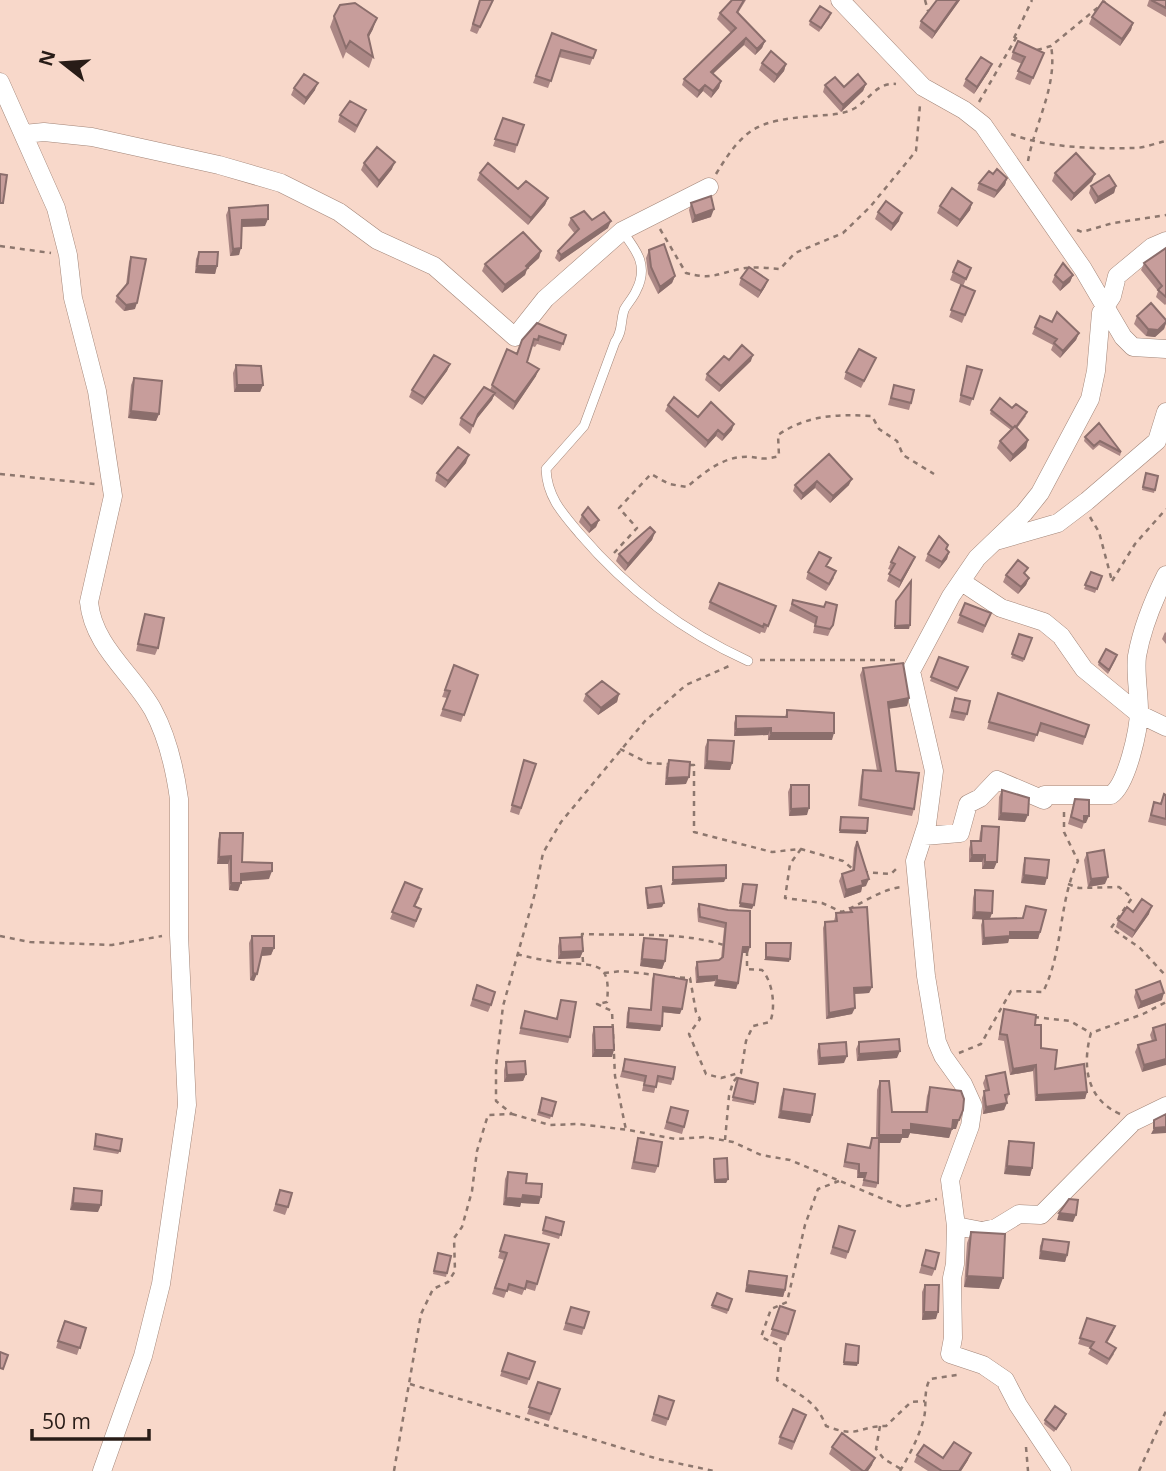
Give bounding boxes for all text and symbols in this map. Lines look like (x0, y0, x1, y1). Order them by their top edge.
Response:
north arrow (28, 28, 98, 98)
text: N (32, 47, 61, 69)
scale bar (32, 1398, 149, 1442)
text: 50 m (42, 1407, 91, 1435)

